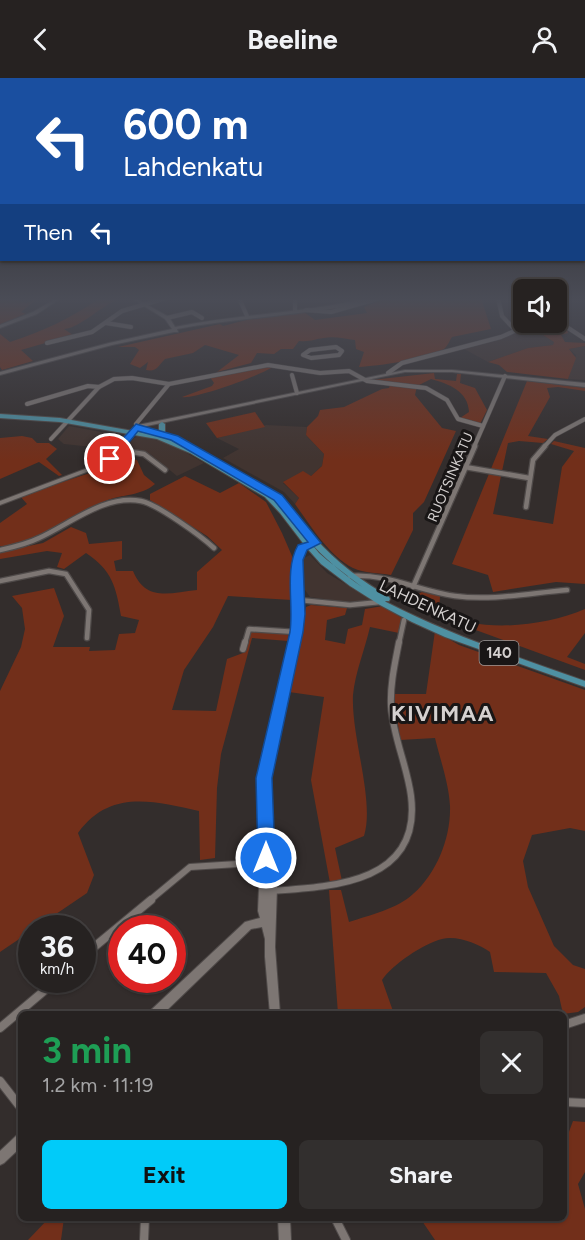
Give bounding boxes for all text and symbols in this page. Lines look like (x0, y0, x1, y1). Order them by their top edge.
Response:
icon: back (24, 23, 57, 56)
text: Beeline (247, 23, 338, 56)
icon: person (528, 23, 561, 56)
text: 600 m (123, 99, 248, 150)
icon: left (24, 102, 102, 180)
text: Lahdenkatu (123, 150, 263, 183)
icon: left (85, 216, 118, 249)
text: Then (24, 219, 73, 246)
map controls (513, 279, 567, 333)
button: sound (513, 279, 567, 333)
street label: RUOTSINKATU (424, 430, 477, 525)
pin (84, 433, 135, 484)
icon: arrive (93, 442, 126, 475)
street label: LAHDENKATU (376, 576, 479, 637)
road number: 140 (480, 641, 518, 665)
district label: KIVIMAA (391, 700, 495, 727)
position arrow (234, 826, 298, 890)
speed limit sign: 40 (108, 915, 186, 993)
text: 36 (40, 928, 74, 965)
text: km/h (40, 960, 74, 978)
text: 3 min (42, 1029, 132, 1072)
button: close (480, 1031, 543, 1094)
text: 1.2 km · 11:19 (42, 1073, 153, 1097)
button: Exit (42, 1140, 287, 1209)
button: Share (299, 1140, 543, 1209)

